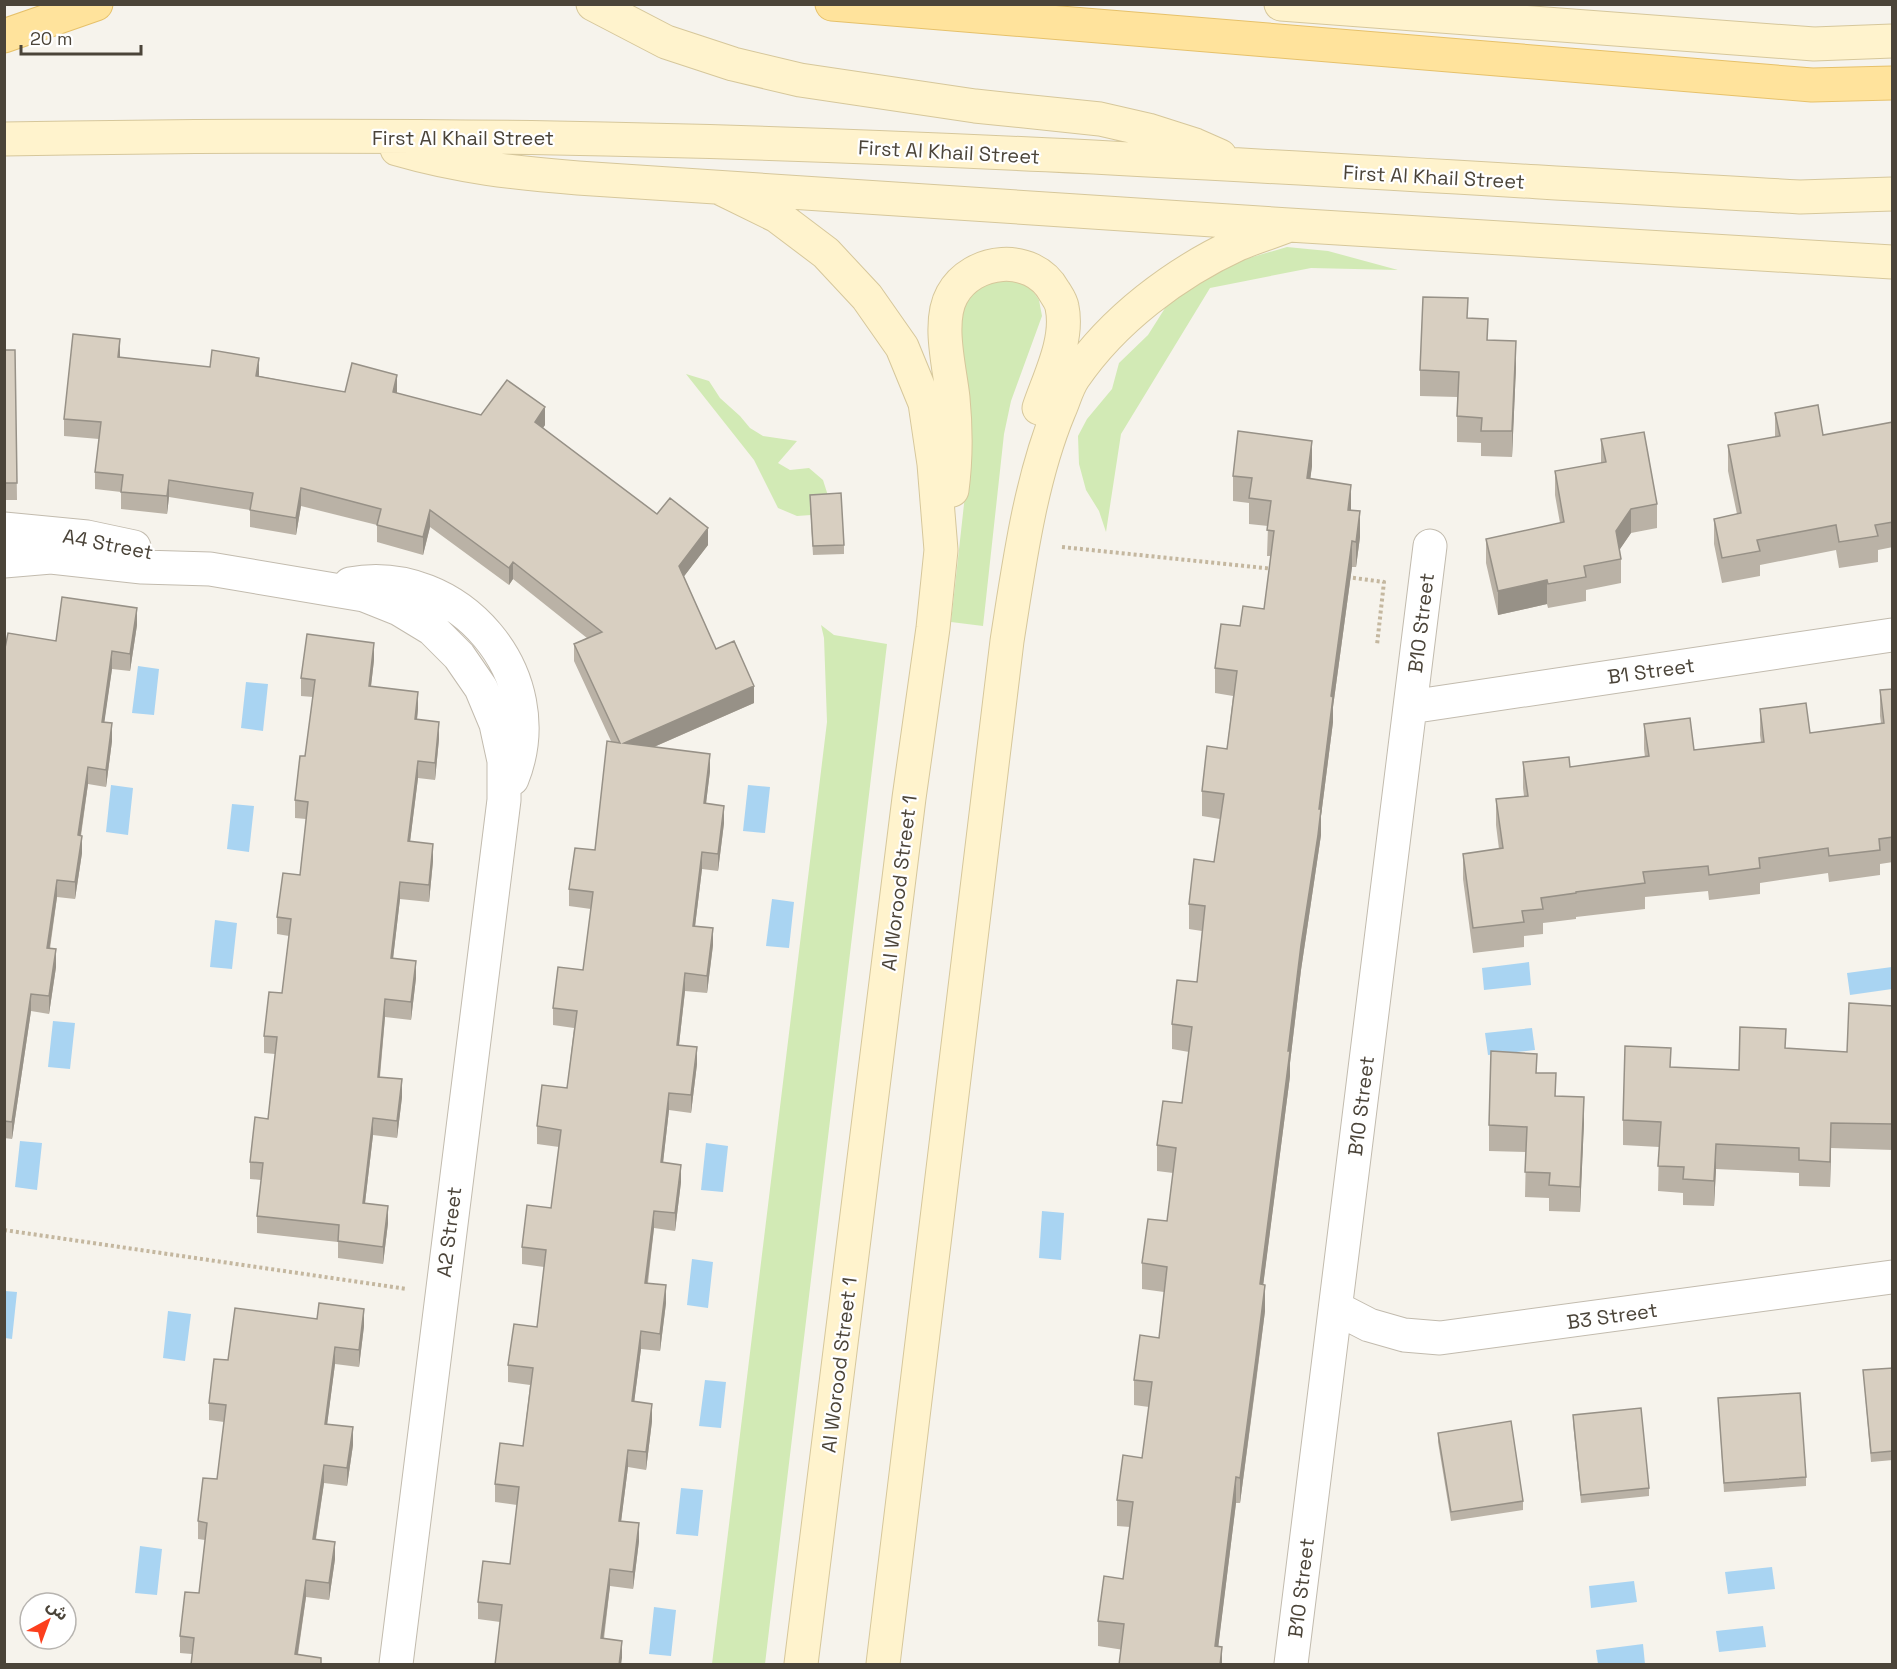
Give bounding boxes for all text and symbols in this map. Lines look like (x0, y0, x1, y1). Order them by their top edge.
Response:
scale bar (21, 18, 141, 56)
text: 20 m (30, 27, 73, 50)
street label: First Al Khail Street (372, 125, 554, 151)
street label: First Al Khail Street (857, 134, 1041, 170)
street label: First Al Khail Street (1342, 159, 1526, 195)
street label: A4 Street (61, 523, 155, 565)
street label: B10 Street (1402, 571, 1440, 675)
street label: B1 Street (1606, 652, 1696, 690)
street label: Al Worood Street 1 (875, 794, 923, 972)
street label: B10 Street (1342, 1054, 1380, 1158)
street label: A2 Street (431, 1185, 467, 1279)
street label: Al Worood Street 1 (815, 1276, 863, 1454)
street label: B3 Street (1565, 1297, 1659, 1335)
street label: B10 Street (1282, 1536, 1320, 1640)
north arrow (18, 1591, 78, 1651)
text: ش (42, 1595, 73, 1625)

